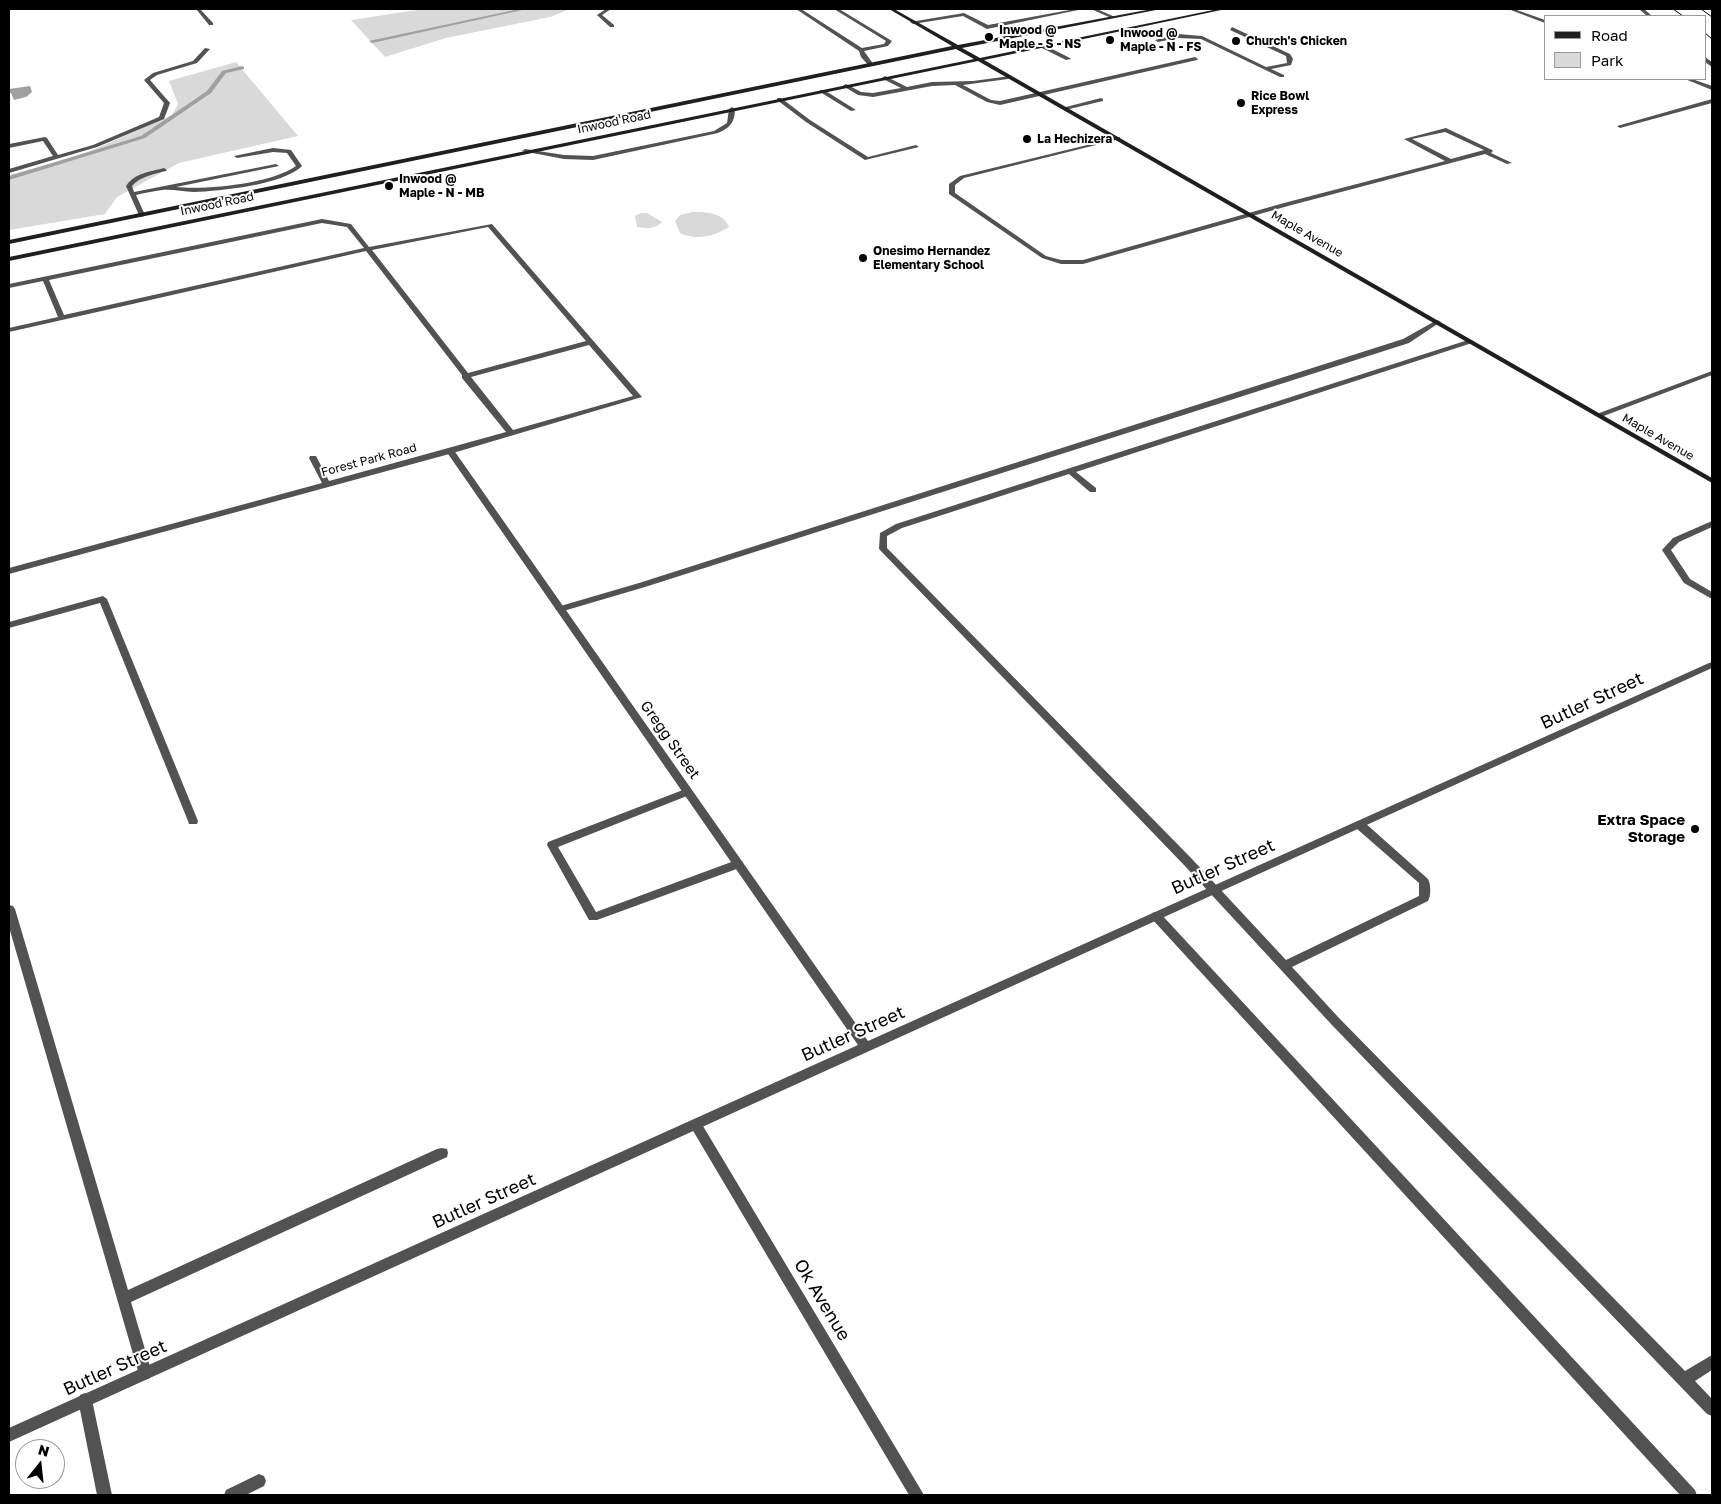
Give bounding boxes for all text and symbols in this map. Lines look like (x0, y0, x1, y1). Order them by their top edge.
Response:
legend (1544, 15, 1706, 80)
place label: Inwood @ Maple - S - NS (999, 23, 1081, 51)
place label: Inwood @ Maple - N - FS (1120, 26, 1201, 54)
text: Road (1591, 26, 1628, 44)
marker: Inwood @ Maple - S - NS (983, 31, 995, 43)
marker: Inwood @ Maple - N - FS (1104, 34, 1116, 46)
place label: Church's Chicken (1246, 34, 1347, 48)
marker: Church's Chicken (1230, 35, 1242, 47)
text: Park (1591, 51, 1623, 69)
place label: Rice Bowl Express (1251, 89, 1309, 117)
marker: Rice Bowl Express (1235, 97, 1247, 109)
street label: Inwood Road (576, 107, 652, 137)
place label: La Hechizera (1037, 132, 1112, 146)
marker: La Hechizera (1021, 133, 1033, 145)
place label: Inwood @ Maple - N - MB (399, 172, 484, 200)
marker: Inwood @ Maple - N - MB (383, 180, 395, 192)
street label: Inwood Road (179, 189, 255, 219)
street label: Maple Avenue (1269, 208, 1345, 260)
place label: Onesimo Hernandez Elementary School (873, 244, 990, 272)
marker: Onesimo Hernandez Elementary School (857, 252, 869, 264)
street label: Maple Avenue (1620, 411, 1696, 463)
street label: Forest Park Road (320, 440, 418, 480)
street label: Butler Street (1537, 668, 1647, 734)
street label: Gregg Street (636, 697, 704, 783)
place label: Extra Space Storage (1597, 811, 1685, 846)
marker: Extra Space Storage (1689, 823, 1701, 835)
street label: Butler Street (1168, 835, 1278, 899)
street label: Butler Street (798, 1002, 908, 1066)
street label: Butler Street (429, 1169, 539, 1233)
street label: Ok Avenue (789, 1255, 855, 1345)
street label: Butler Street (60, 1336, 170, 1400)
north arrow (15, 1439, 65, 1489)
text: N (37, 1440, 51, 1460)

